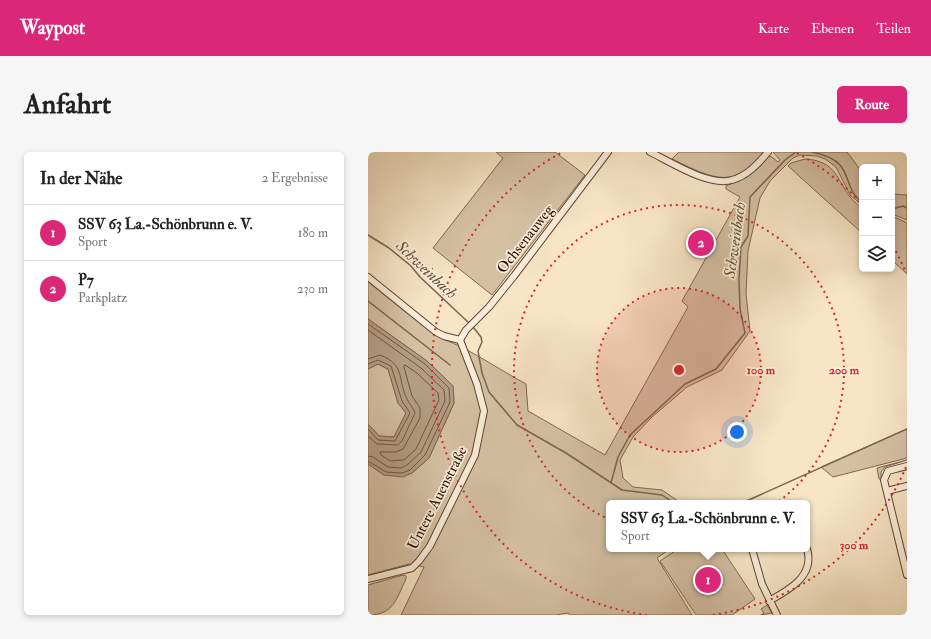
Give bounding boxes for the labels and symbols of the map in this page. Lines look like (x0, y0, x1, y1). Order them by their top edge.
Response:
street label: Ochsenauweg (493, 201, 558, 277)
water label: Schweinbach (720, 201, 750, 280)
pin: 2 (688, 228, 714, 258)
water label: Schweinbach (391, 236, 461, 303)
centre of rings (672, 363, 686, 377)
text: 100 m (747, 363, 776, 378)
text: 200 m (829, 363, 860, 378)
your location (727, 422, 747, 442)
street label: Untere Auenstraße (403, 443, 472, 553)
text: 300 m (840, 538, 869, 553)
pin: 1 (695, 565, 721, 595)

